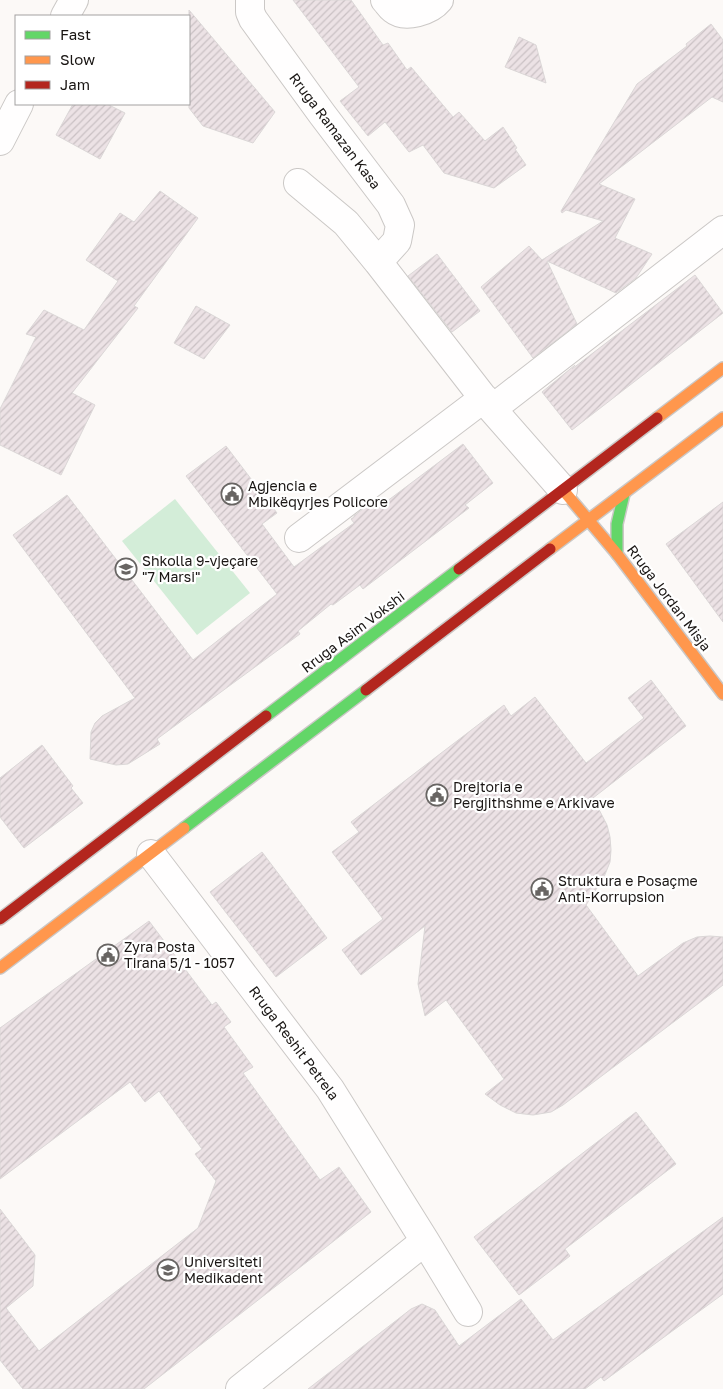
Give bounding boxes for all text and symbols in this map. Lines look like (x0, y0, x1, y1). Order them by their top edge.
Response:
legend (15, 15, 190, 105)
text: Fast (60, 25, 91, 43)
text: Slow (60, 50, 95, 68)
street label: Rruga Ramazan Kasa (286, 69, 385, 192)
text: Jam (60, 75, 90, 93)
place label: Agjencia e Mbikëqyrjes Policore (248, 477, 388, 510)
public building icon: Agjencia e Mbikëqyrjes Policore (220, 482, 244, 506)
street label: Rruga Jordan Misja (624, 541, 715, 654)
place label: Shkolla 9-vjeçare "7 Marsi" (142, 552, 258, 585)
school or university icon: Shkolla 9-vjeçare "7 Marsi" (114, 557, 138, 581)
street label: Rruga Asim Vokshi (298, 587, 408, 676)
place label: Drejtoria e Pergjithshme e Arkivave (453, 778, 615, 811)
public building icon: Drejtoria e Pergjithshme e Arkivave (425, 783, 449, 807)
place label: Struktura e Posaçme Anti-Korrupsion (558, 872, 698, 905)
public building icon: Struktura e Posaçme Anti-Korrupsion (530, 877, 554, 901)
place label: Zyra Posta Tirana 5/1 - 1057 (124, 938, 235, 971)
public building icon: Zyra Posta Tirana 5/1 - 1057 (96, 943, 120, 967)
street label: Rruga Reshit Petrela (246, 982, 343, 1103)
place label: Universiteti Medikadent (184, 1253, 263, 1286)
school or university icon: Universiteti Medikadent (156, 1258, 180, 1282)

